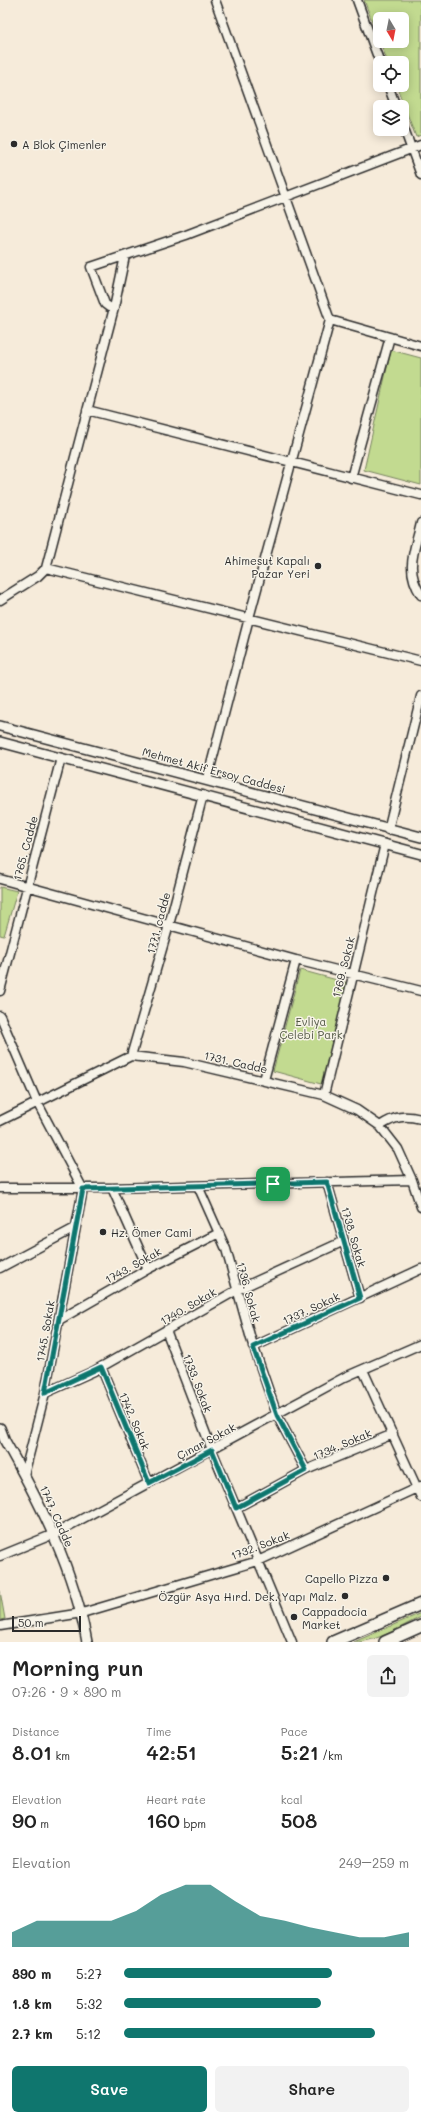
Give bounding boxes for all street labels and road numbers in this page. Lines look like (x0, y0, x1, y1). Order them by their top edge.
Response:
street label: Mehmet Akif Ersoy Caddesi (141, 744, 287, 796)
street label: 1765. Cadde (9, 814, 41, 882)
street label: 1771. cadde (143, 890, 173, 955)
street label: 1769. Sokak (328, 935, 358, 999)
street label: 1731. Cadde (203, 1047, 269, 1077)
street label: 1738. Sokak (338, 1205, 370, 1269)
street label: 1743. Sokak (102, 1243, 164, 1287)
street label: 1736. Sokak (234, 1260, 264, 1324)
street label: 1740. Sokak (157, 1284, 219, 1328)
street label: 1737. Sokak (280, 1288, 342, 1328)
street label: 1745. Sokak (32, 1299, 58, 1363)
street label: 1733. Sokak (180, 1351, 216, 1415)
street label: 1742. Sokak (116, 1390, 154, 1452)
street label: Çınar Sokak (174, 1419, 238, 1463)
street label: 1734. Sokak (311, 1425, 374, 1463)
street label: 1747. Cadde (37, 1483, 77, 1549)
street label: 1732. Sokak (229, 1527, 292, 1563)

